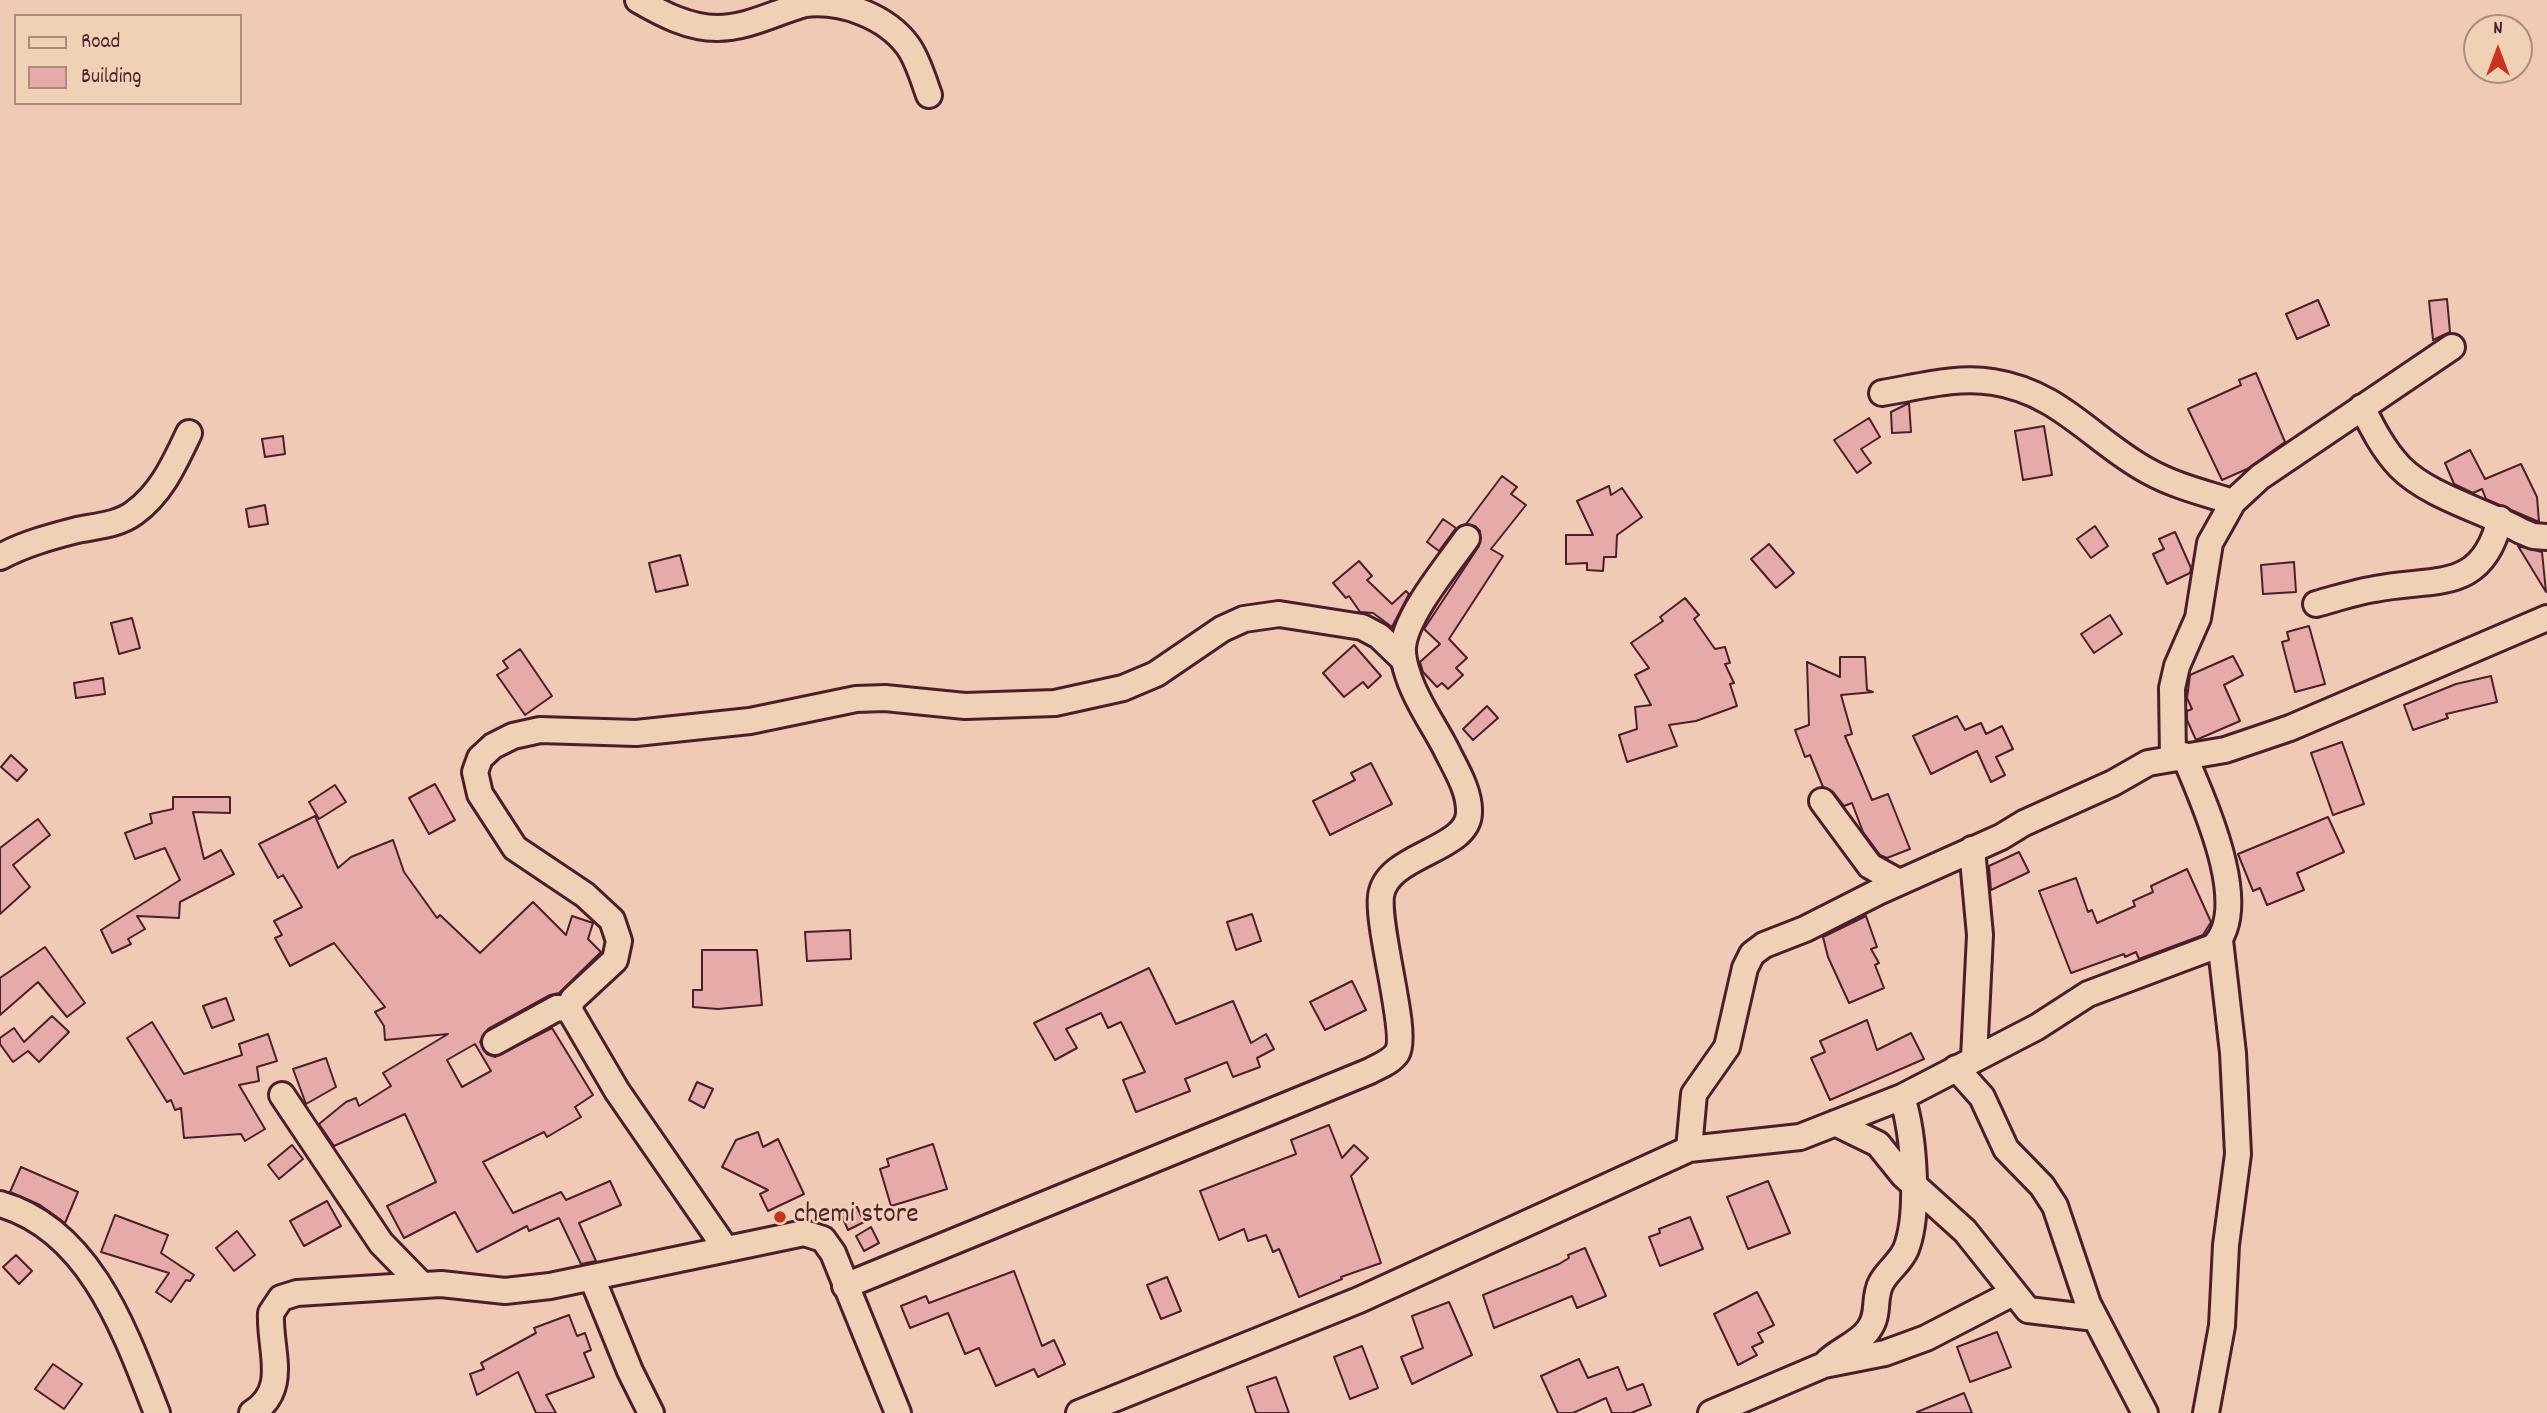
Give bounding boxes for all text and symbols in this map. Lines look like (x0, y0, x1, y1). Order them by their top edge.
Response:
legend (14, 14, 242, 105)
north arrow (2463, 14, 2533, 84)
text: N (2493, 16, 2503, 43)
text: Road (81, 28, 120, 58)
text: Building (81, 63, 141, 93)
place label: chemi store (794, 1200, 918, 1234)
marker: chemi store (772, 1209, 788, 1225)

